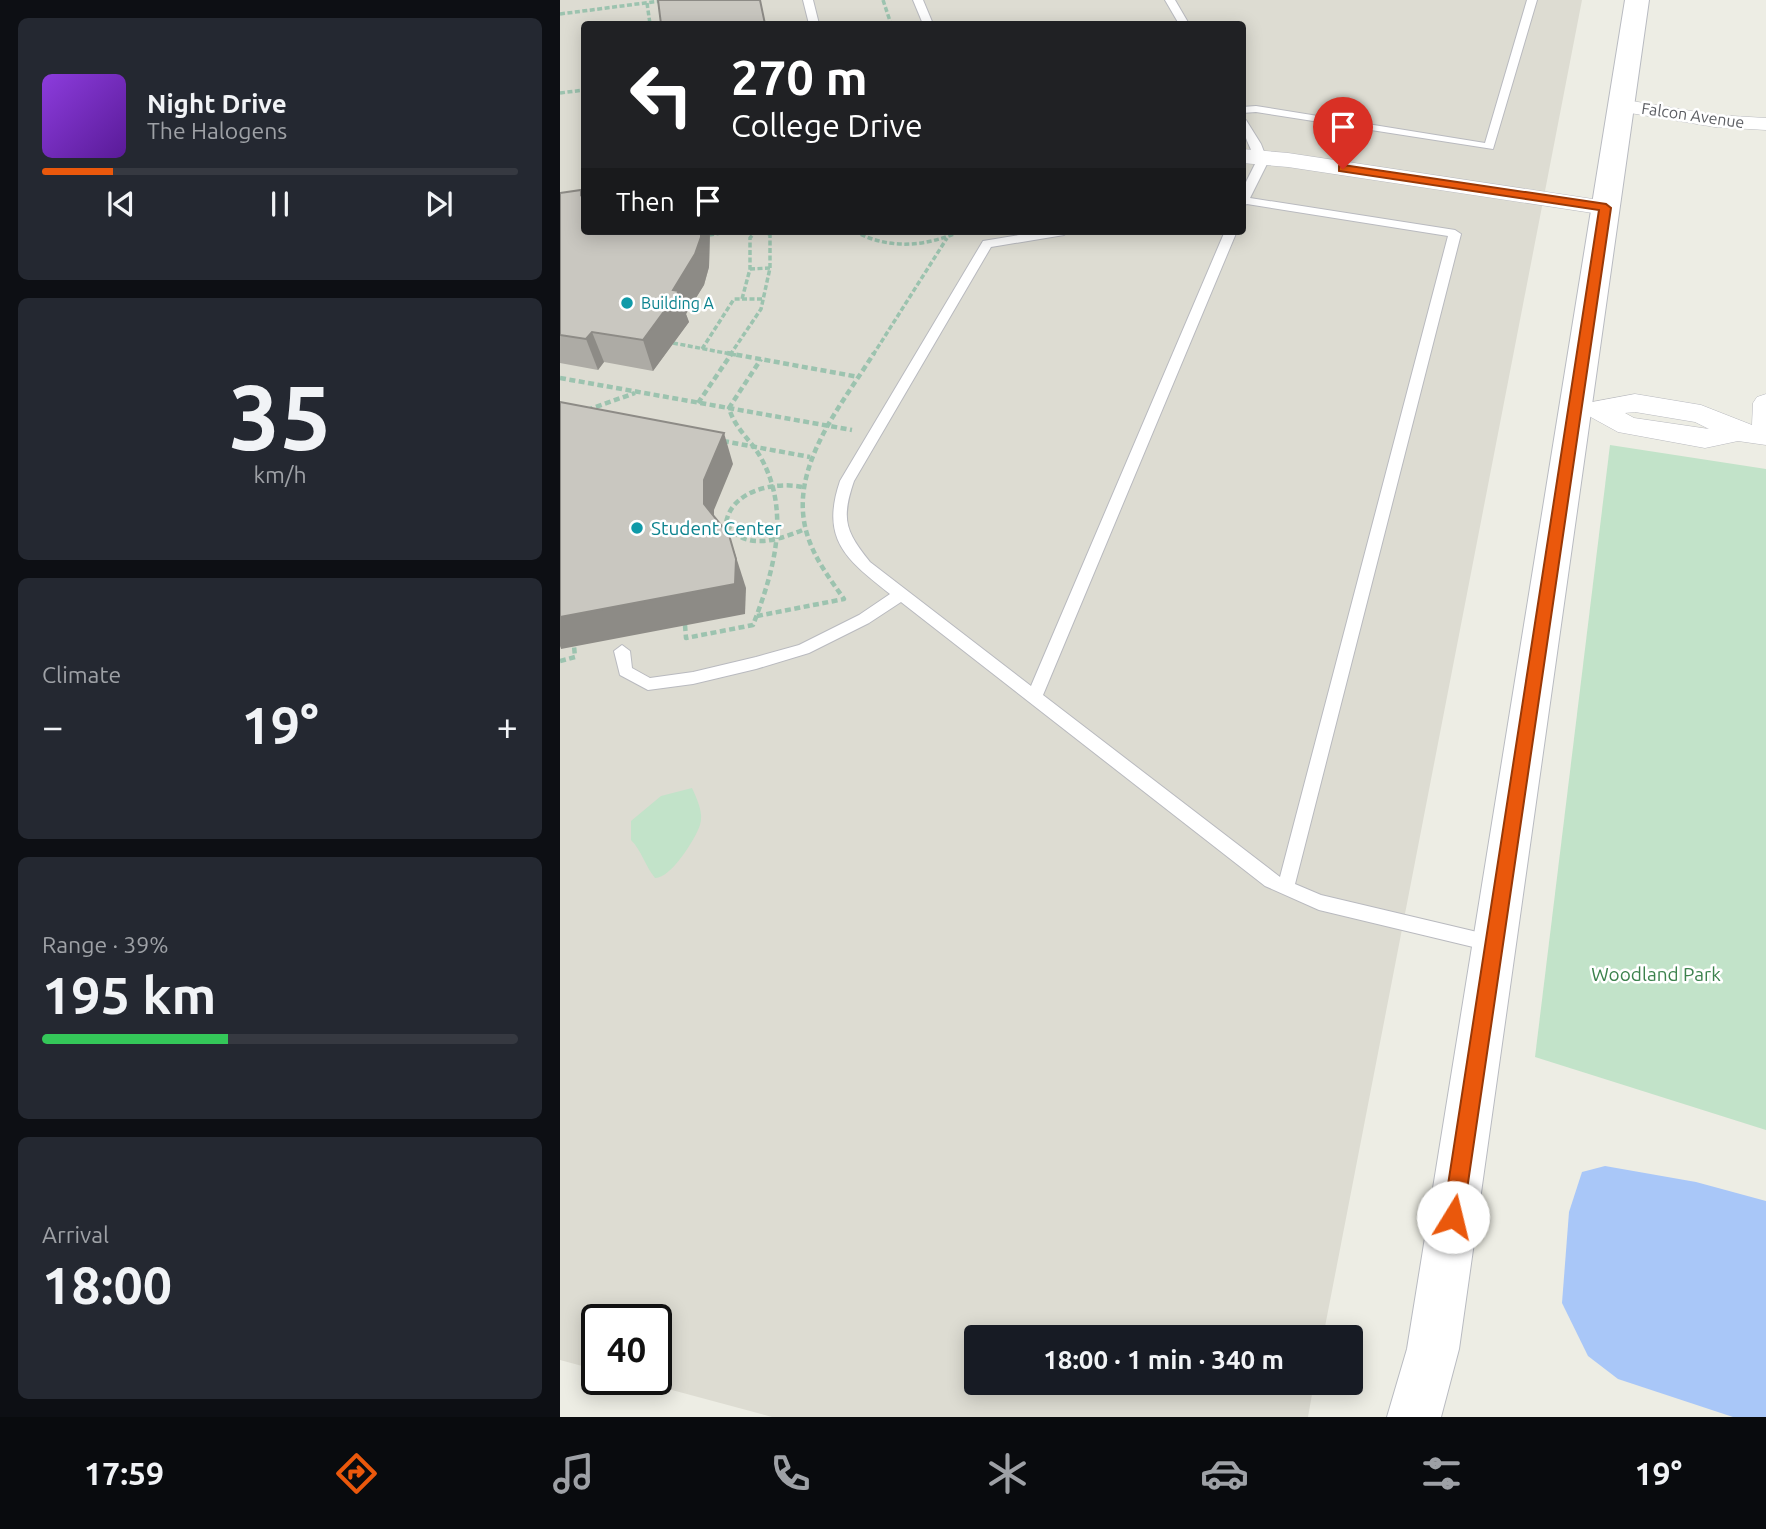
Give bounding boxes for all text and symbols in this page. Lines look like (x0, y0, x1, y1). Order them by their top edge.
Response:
icon: left (616, 49, 707, 140)
text: 270 m (731, 49, 868, 104)
text: Night Drive (147, 89, 287, 118)
pin (1313, 97, 1373, 169)
street label: Falcon Avenue (1640, 99, 1746, 131)
text: College Drive (731, 107, 923, 143)
icon: arrive (1324, 108, 1362, 146)
text: The Halogens (147, 118, 287, 143)
icon: arrive (689, 182, 727, 220)
icon: previous (102, 185, 140, 223)
icon: pause (261, 185, 299, 223)
icon: next (420, 185, 458, 223)
text: Then (616, 187, 675, 216)
place label: Building A (641, 294, 715, 312)
marker: Building A (619, 295, 635, 311)
text: 35 (229, 365, 331, 467)
text: km/h (253, 462, 307, 487)
place label: Student Center (651, 517, 782, 539)
marker: Student Center (629, 520, 645, 536)
text: Climate (42, 662, 121, 687)
text: 19° (241, 696, 319, 754)
text: − (42, 705, 63, 747)
text: + (497, 705, 518, 747)
text: Range · 39% (42, 932, 169, 957)
park label: Woodland Park (1591, 963, 1721, 985)
text: 195 km (42, 966, 216, 1024)
position arrow (1416, 1180, 1490, 1254)
text: Arrival (42, 1222, 109, 1247)
text: 18:00 (42, 1256, 172, 1314)
speed limit sign: 40 (581, 1304, 672, 1395)
text: 18:00 · 1 min · 340 m (1043, 1345, 1284, 1374)
icon: directions (332, 1449, 381, 1498)
icon: music (549, 1449, 598, 1498)
icon: phone (766, 1449, 815, 1498)
icon: climate (983, 1449, 1032, 1498)
icon: car (1200, 1449, 1249, 1498)
icon: filters (1417, 1449, 1466, 1498)
text: 17:59 (84, 1455, 164, 1491)
text: 19° (1635, 1455, 1682, 1491)

